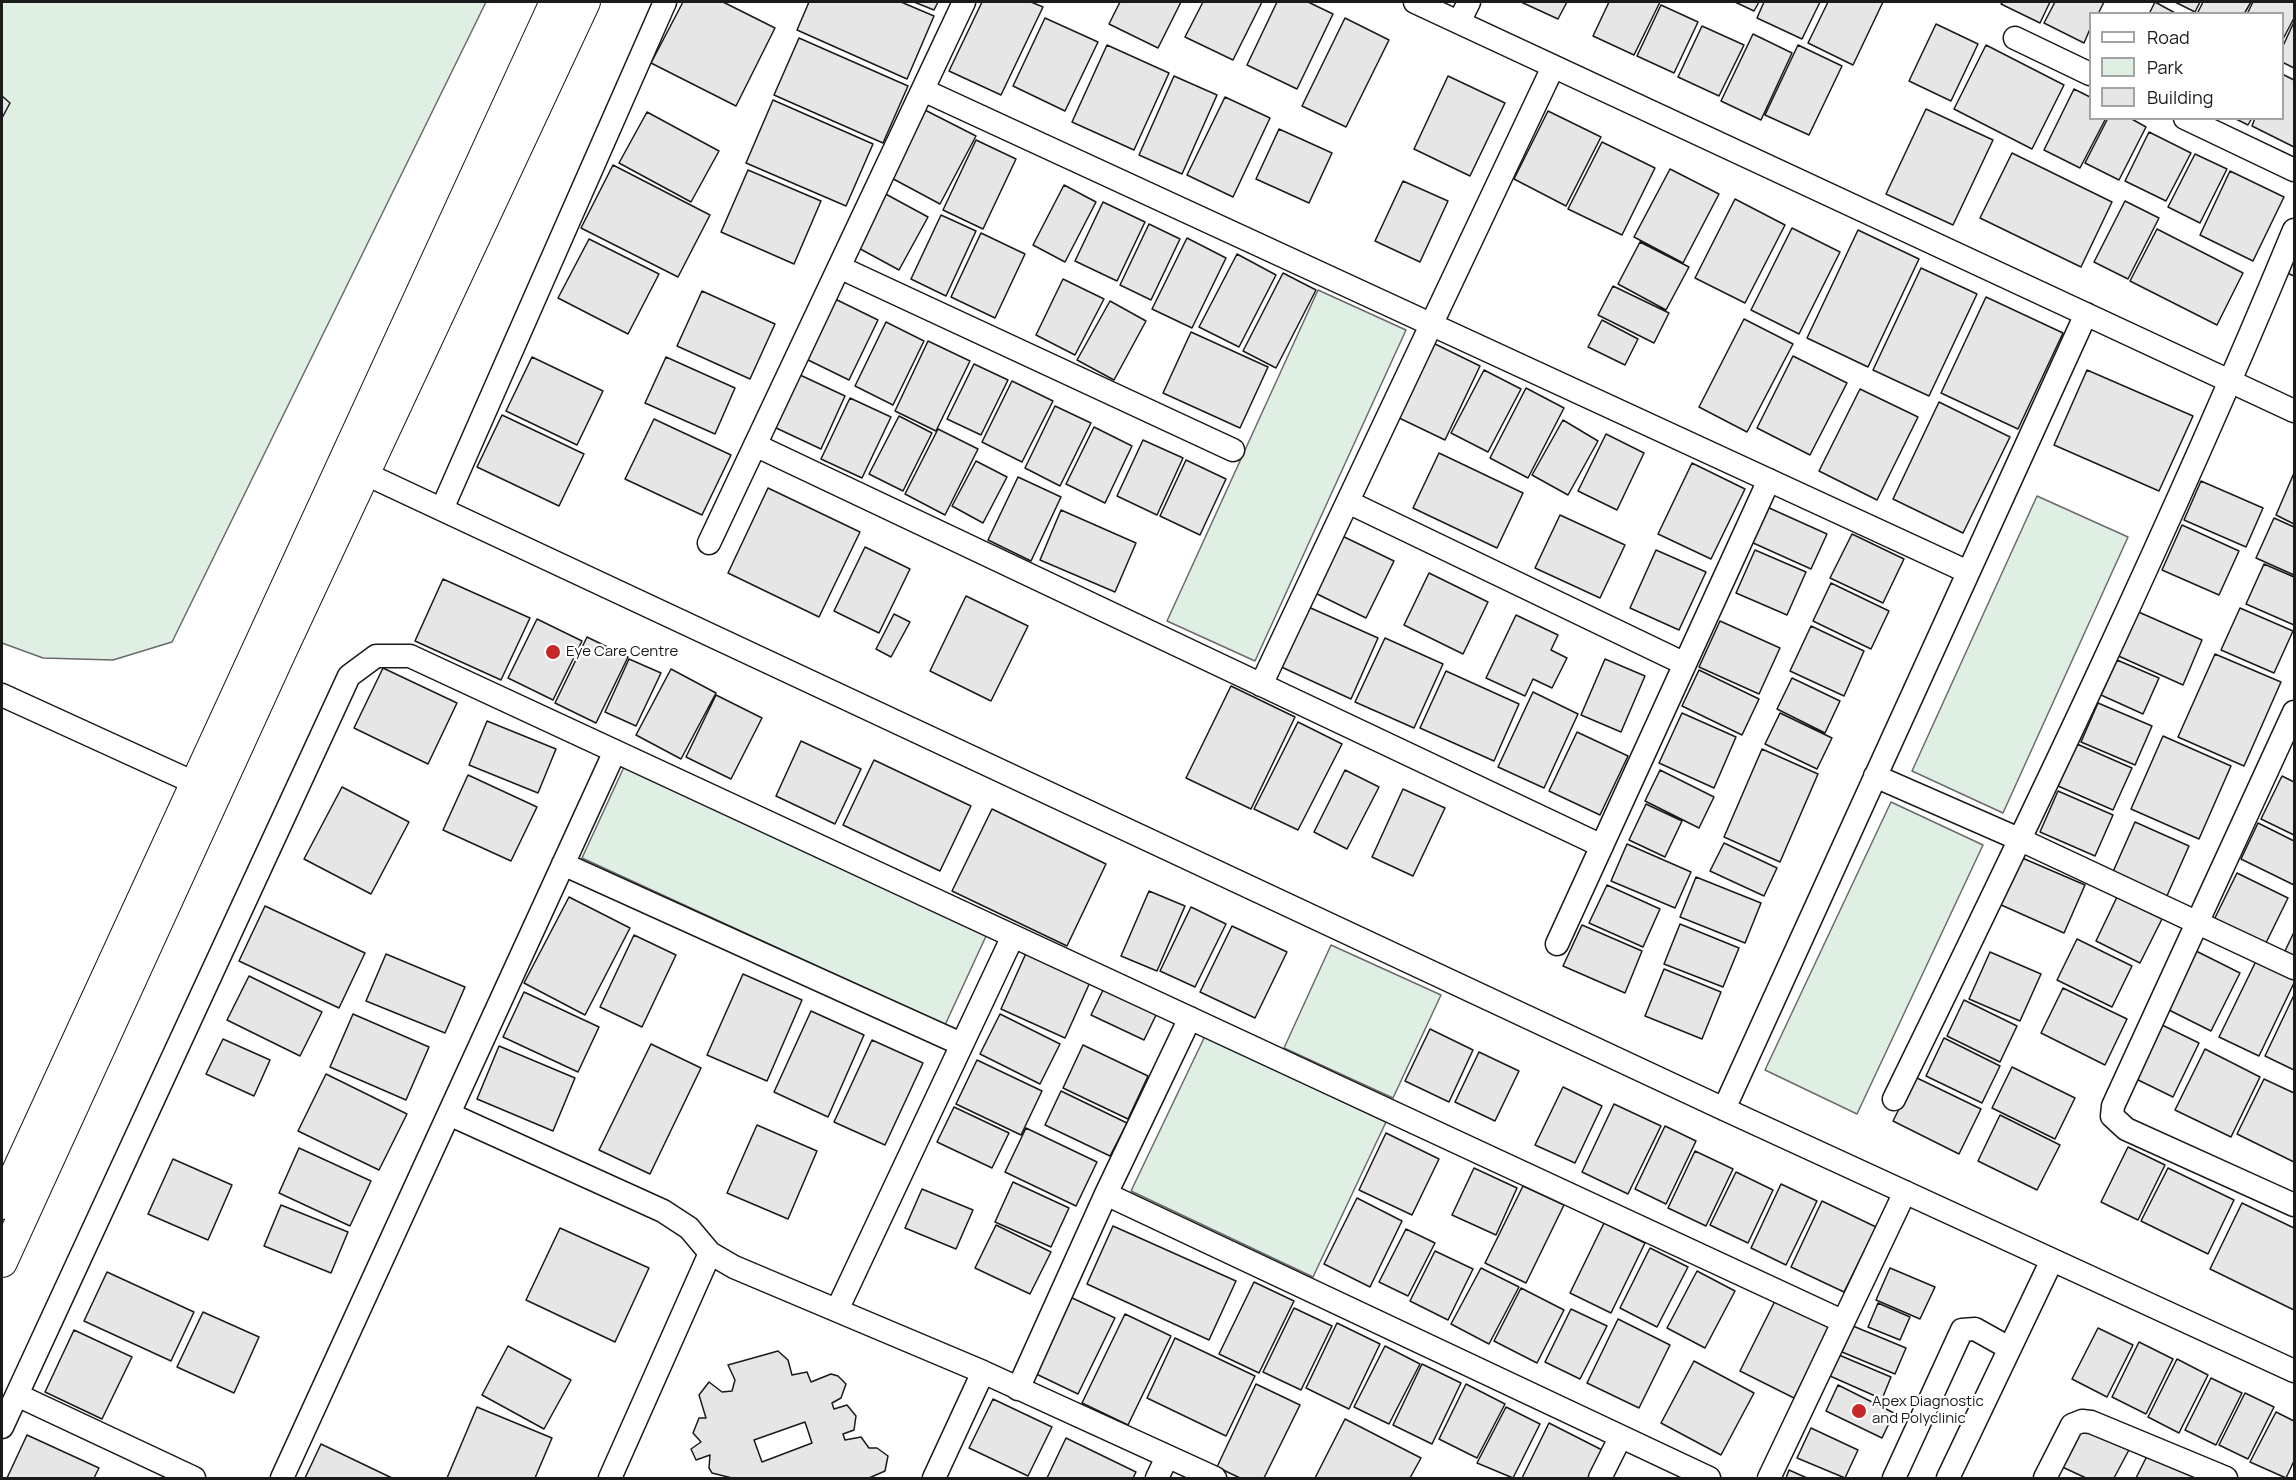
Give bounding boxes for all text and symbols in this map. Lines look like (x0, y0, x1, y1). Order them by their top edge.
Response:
legend (2089, 12, 2284, 120)
text: Road (2147, 25, 2190, 49)
text: Park (2147, 55, 2183, 79)
text: Building (2147, 85, 2213, 109)
marker: Eye Care Centre (544, 643, 562, 661)
place label: Eye Care Centre (566, 643, 678, 661)
place label: Apex Diagnostic and Polyclinic (1872, 1393, 1984, 1428)
marker: Apex Diagnostic and Polyclinic (1850, 1402, 1868, 1420)

